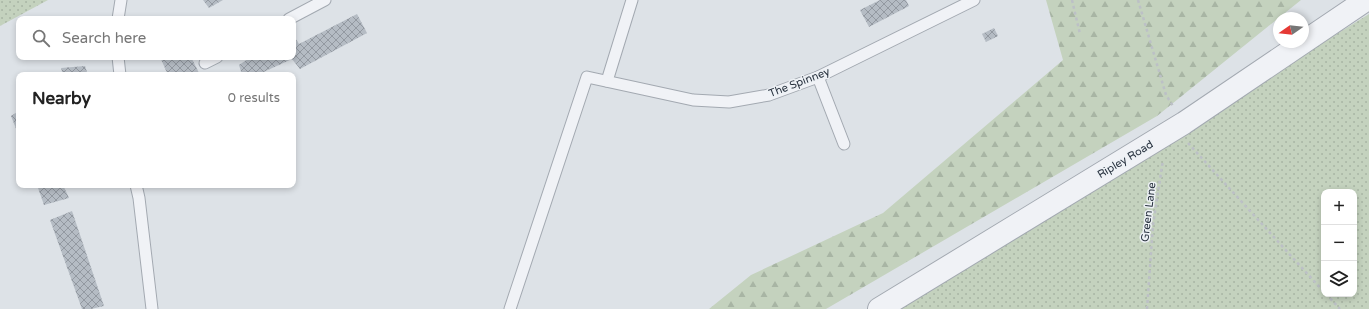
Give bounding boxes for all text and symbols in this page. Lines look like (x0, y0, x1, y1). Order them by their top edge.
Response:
north arrow (1273, 12, 1309, 48)
search box (16, 16, 296, 60)
icon: search (30, 27, 52, 49)
text: Search here (62, 29, 146, 47)
street label: The Spinney (767, 65, 832, 100)
text: Nearby (32, 88, 91, 109)
text: 0 results (228, 90, 280, 106)
street label: Ripley Road (1095, 138, 1156, 181)
street label: Green Lane (1138, 182, 1159, 243)
map controls (1321, 189, 1357, 297)
button: + (1321, 189, 1357, 225)
button: − (1321, 225, 1357, 261)
button: layers (1321, 261, 1357, 297)

